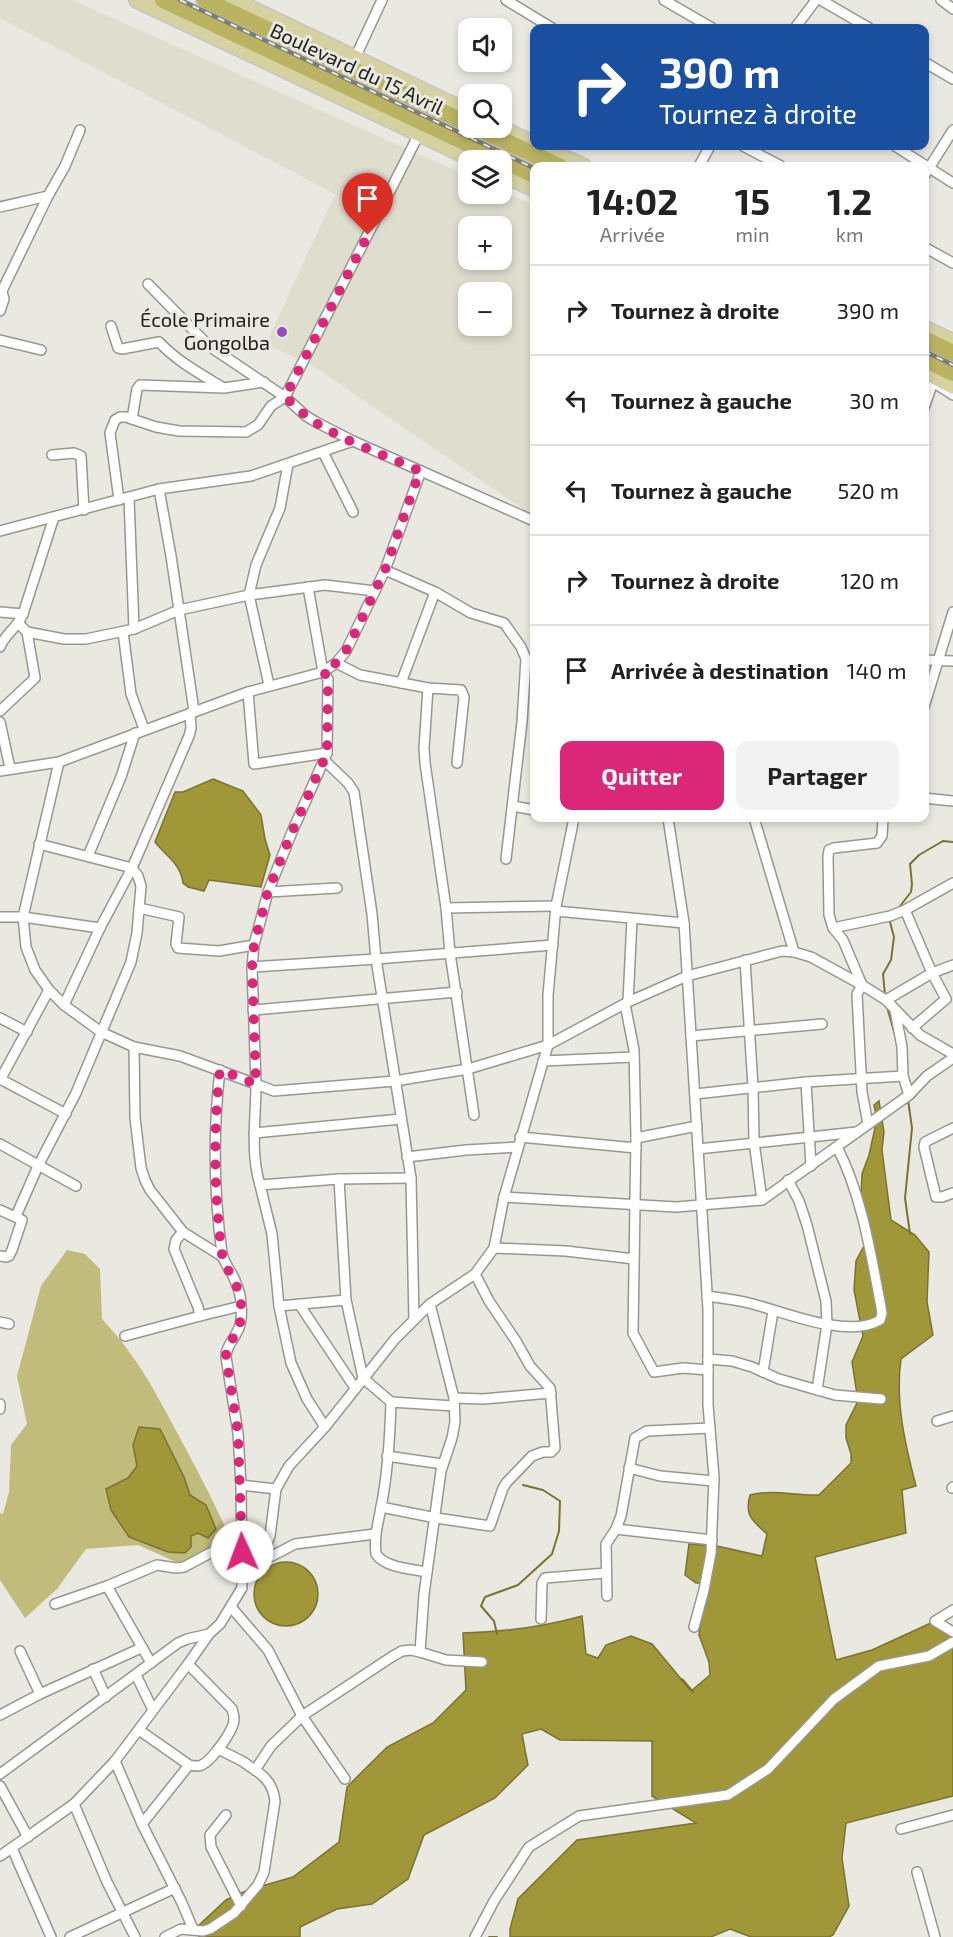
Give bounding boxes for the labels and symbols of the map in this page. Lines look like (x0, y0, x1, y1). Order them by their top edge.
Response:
street label: Boulevard du 15 Avril (267, 17, 448, 119)
pin (342, 173, 393, 235)
place label: École Primaire Gongolba (140, 307, 270, 354)
marker: École Primaire Gongolba (275, 325, 289, 339)
position arrow (210, 1520, 274, 1584)

